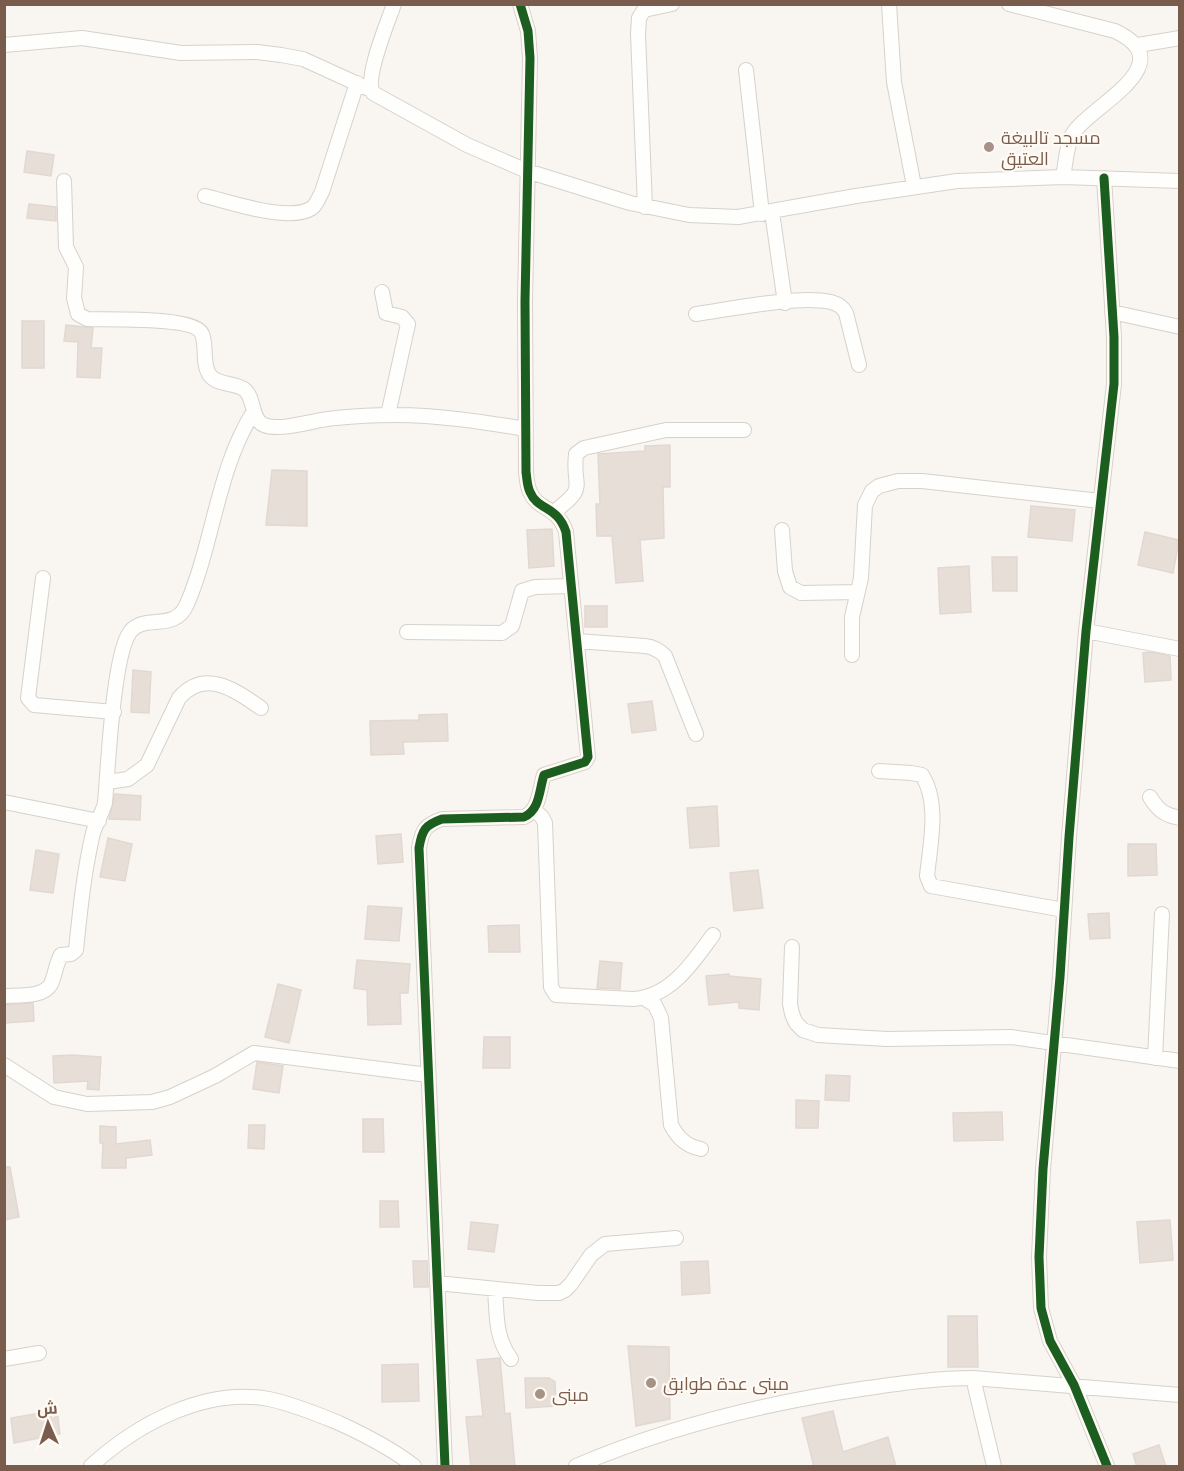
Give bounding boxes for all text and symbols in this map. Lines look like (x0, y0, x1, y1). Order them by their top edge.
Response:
place label: مسجد تالبيغة العتيق (1001, 127, 1101, 171)
marker: مسجد تالبيغة العتيق (982, 140, 996, 154)
place label: مبنى عدة طوابق (663, 1373, 789, 1396)
marker: مبنى عدة طوابق (644, 1376, 658, 1390)
place label: مبنى (552, 1384, 589, 1406)
marker: مبنى (533, 1387, 547, 1401)
north arrow (18, 1393, 78, 1453)
text: ش (36, 1398, 58, 1419)

